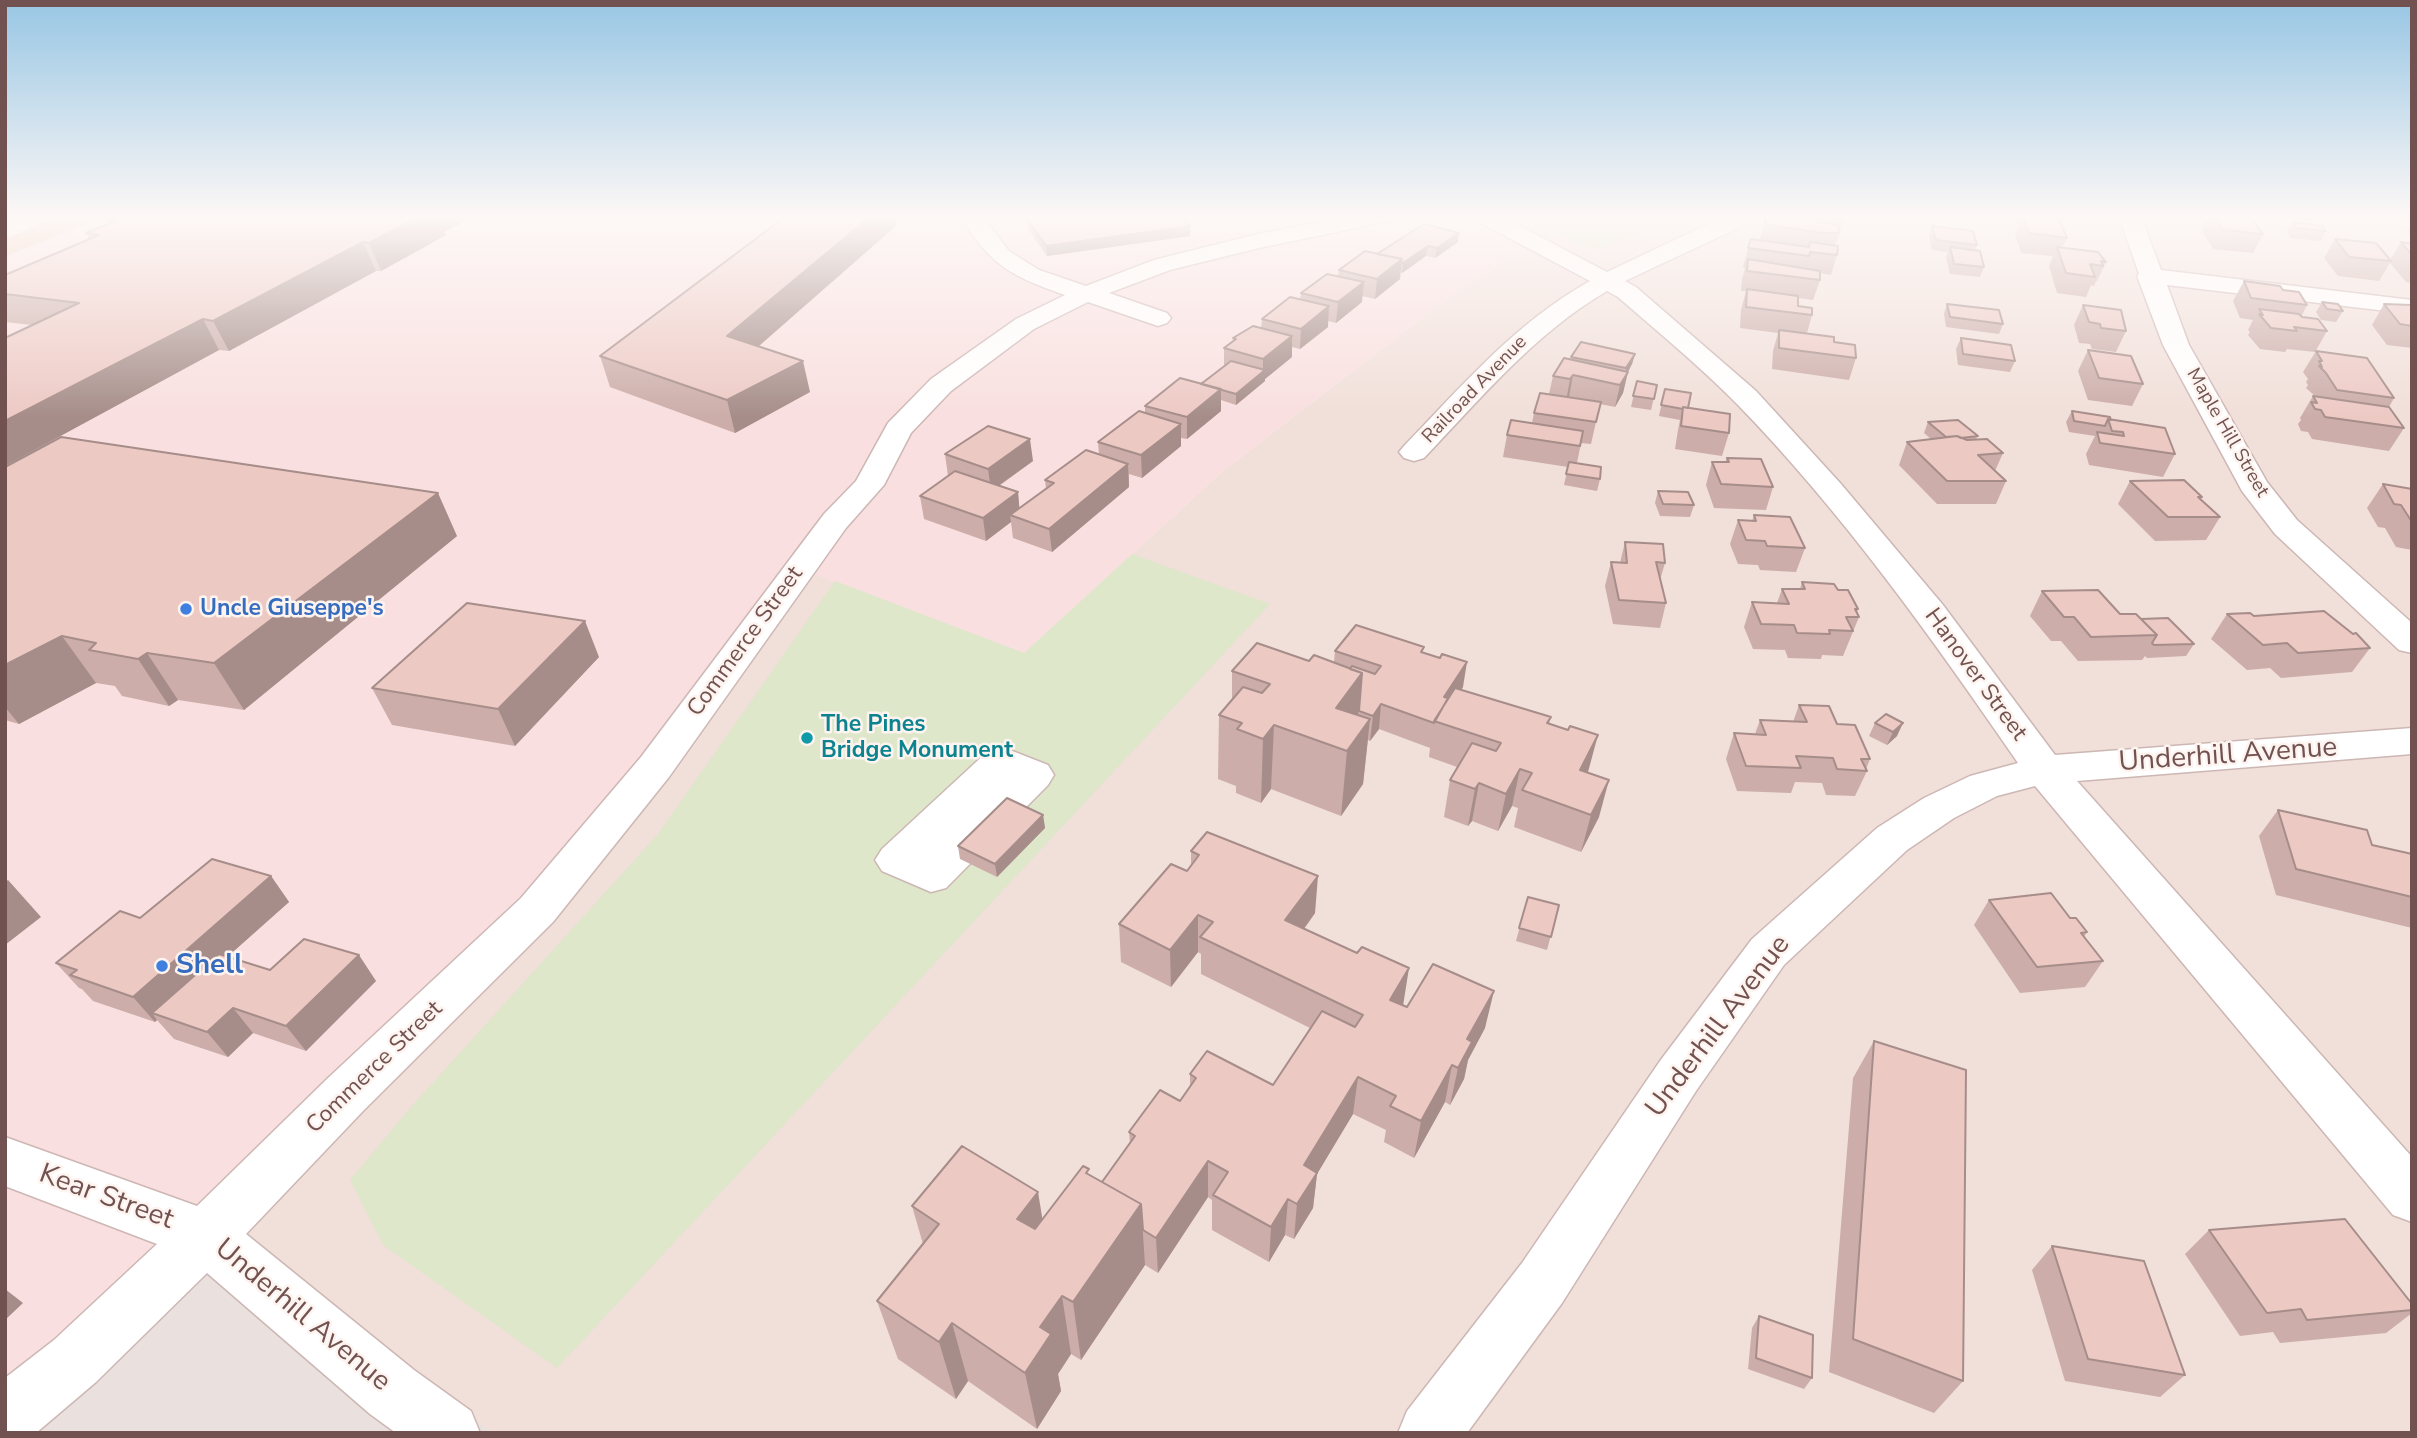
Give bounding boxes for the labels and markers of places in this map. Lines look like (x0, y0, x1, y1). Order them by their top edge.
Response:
place label: Uncle Giuseppe's (200, 595, 384, 623)
marker: Uncle Giuseppe's (178, 601, 194, 617)
place label: The Pines Bridge Monument (821, 711, 1013, 765)
marker: The Pines Bridge Monument (799, 730, 815, 746)
place label: Shell (176, 949, 243, 983)
marker: Shell (154, 958, 170, 974)

